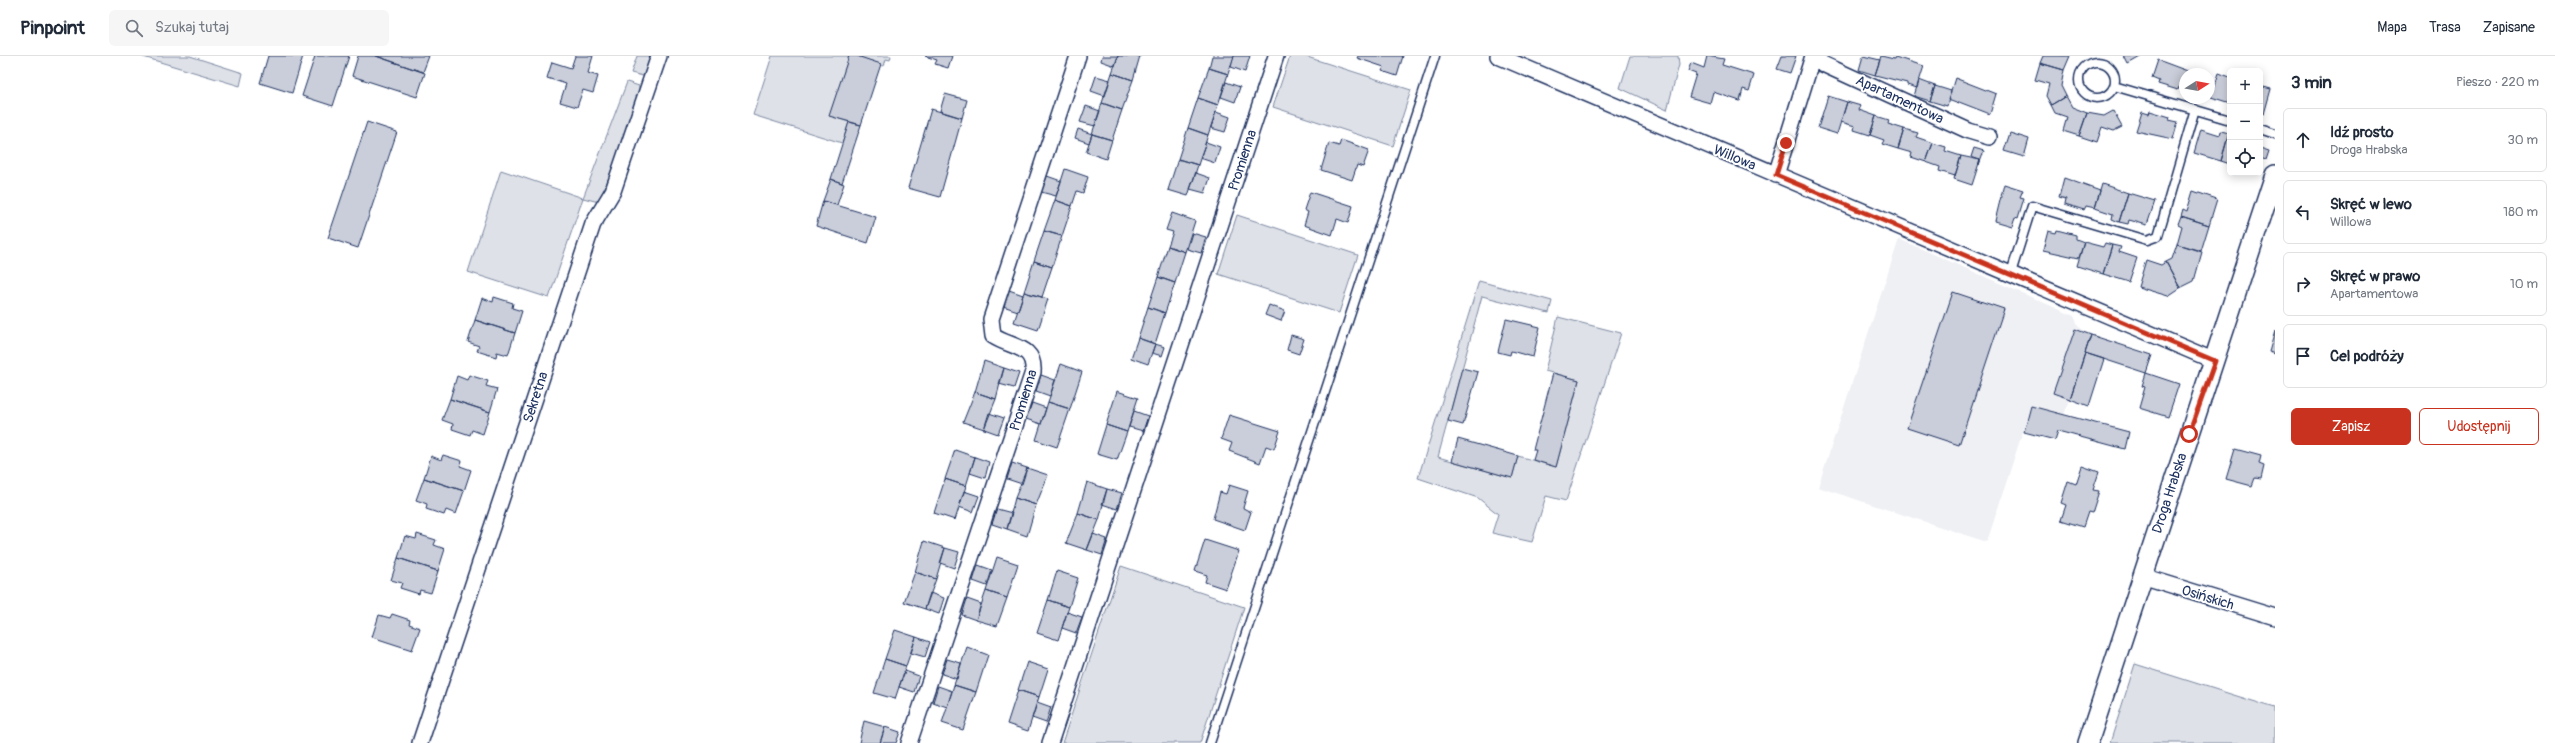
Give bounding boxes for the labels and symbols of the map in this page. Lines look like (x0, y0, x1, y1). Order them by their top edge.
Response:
north arrow (2179, 68, 2215, 104)
street label: Apartamentowa (1853, 72, 1947, 127)
street label: Promienna (1225, 127, 1260, 193)
route end (1777, 134, 1795, 152)
street label: Willowa (1711, 141, 1759, 174)
street label: Promienna (1006, 367, 1041, 433)
street label: Sekretna (519, 370, 552, 425)
route start (2180, 425, 2198, 443)
street label: Droga Hrabska (2148, 451, 2190, 535)
street label: Osińskich (2180, 581, 2236, 613)

